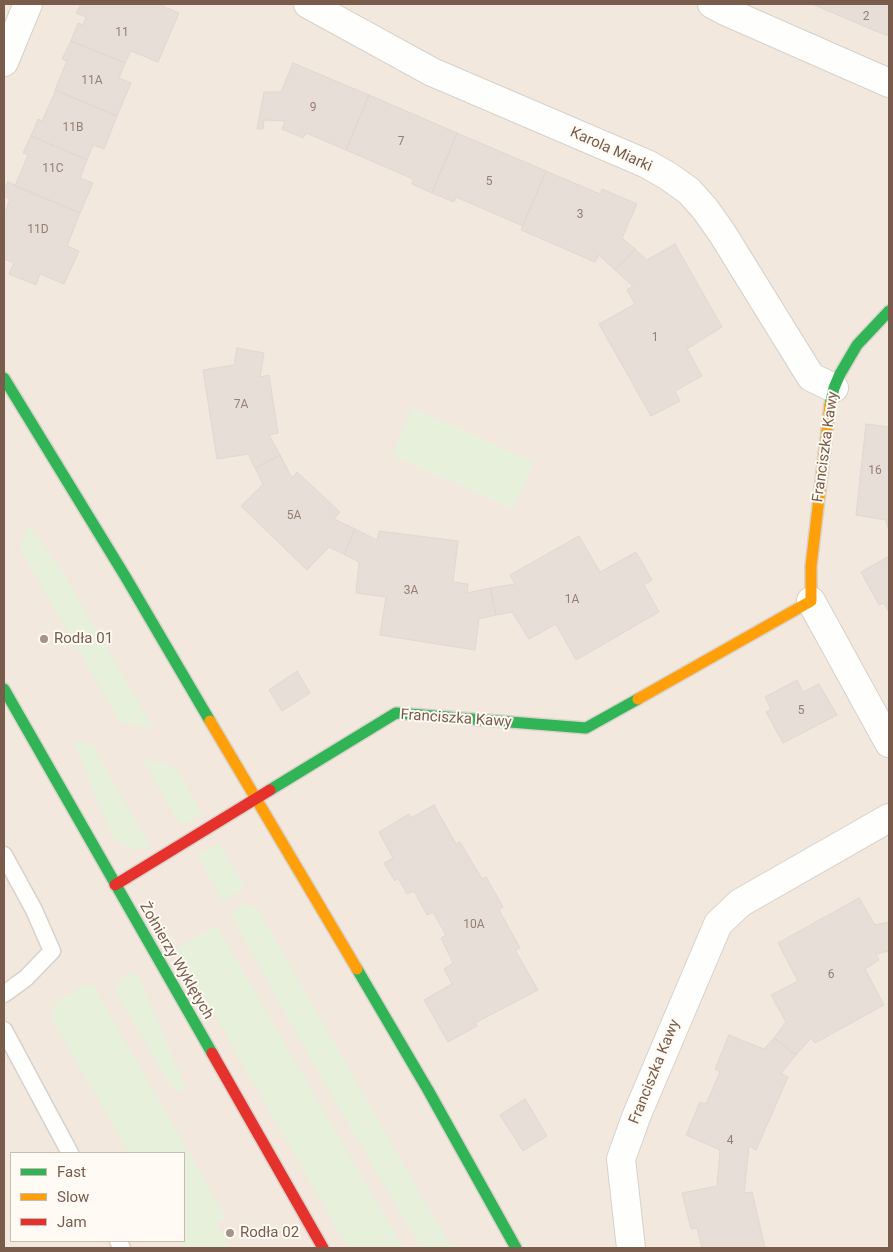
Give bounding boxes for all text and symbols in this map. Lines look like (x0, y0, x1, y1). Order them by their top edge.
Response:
house number: 2 (863, 10, 869, 24)
house number: 11 (115, 26, 129, 40)
house number: 11A (81, 74, 103, 88)
house number: 9 (310, 101, 316, 115)
house number: 11B (63, 121, 83, 135)
street label: Karola Miarki (567, 124, 655, 176)
house number: 7 (398, 135, 404, 149)
house number: 11C (42, 162, 64, 176)
house number: 5 (486, 175, 492, 189)
house number: 3 (577, 208, 583, 222)
house number: 11D (27, 223, 49, 237)
house number: 1 (652, 331, 658, 345)
street label: Franciszka Kawy (809, 391, 843, 503)
house number: 7A (234, 398, 248, 412)
house number: 16 (868, 464, 882, 478)
house number: 5A (287, 509, 301, 523)
house number: 3A (404, 584, 418, 598)
house number: 1A (565, 593, 579, 607)
place label: Rodła 01 (54, 630, 113, 648)
marker: Rodła 01 (38, 633, 50, 645)
house number: 5 (798, 704, 804, 718)
street label: Franciszka Kawy (400, 706, 512, 732)
street label: Żołnierzy Wyklętych (135, 899, 217, 1023)
house number: 10A (463, 918, 485, 932)
house number: 6 (828, 968, 834, 982)
street label: Franciszka Kawy (626, 1017, 684, 1127)
house number: 4 (727, 1134, 733, 1148)
legend (10, 1152, 185, 1242)
text: Fast (57, 1163, 86, 1181)
text: Slow (57, 1188, 89, 1206)
text: Jam (57, 1213, 87, 1231)
place label: Rodła 02 (240, 1224, 299, 1242)
marker: Rodła 02 (224, 1227, 236, 1239)

